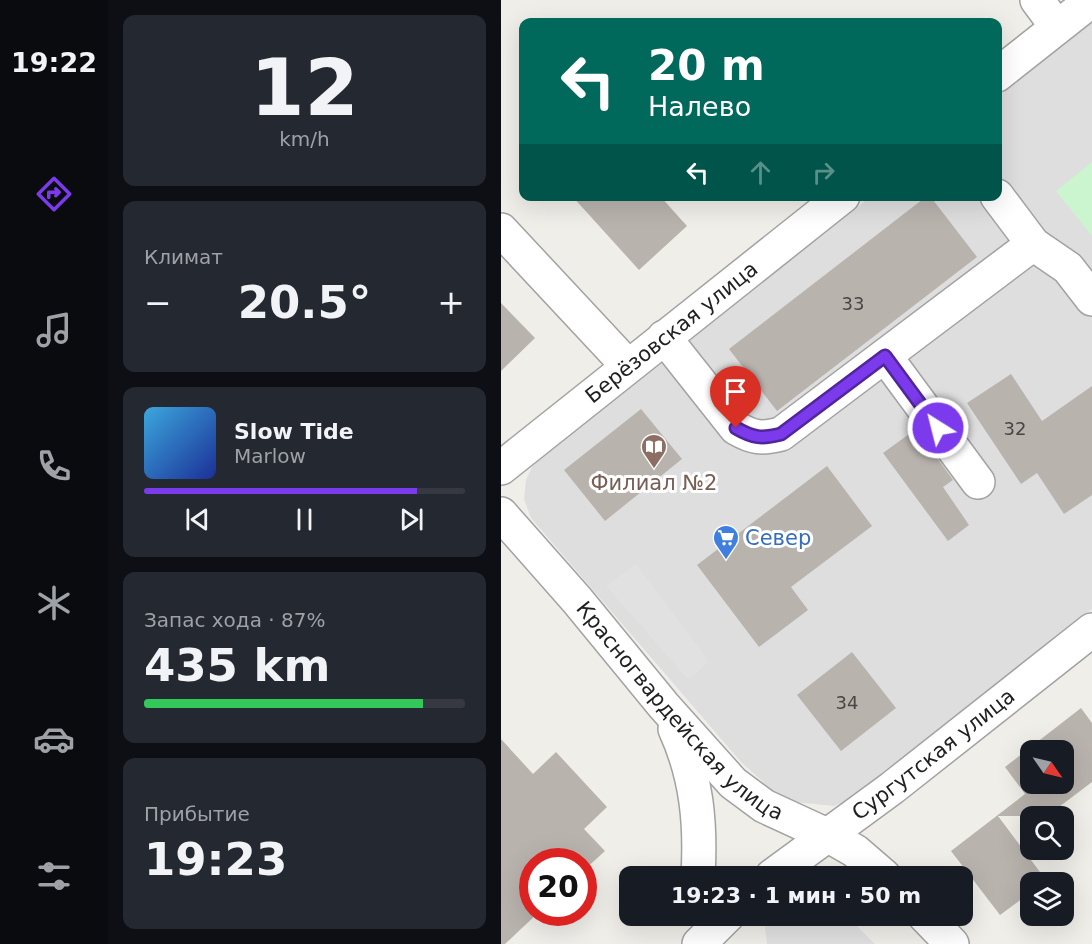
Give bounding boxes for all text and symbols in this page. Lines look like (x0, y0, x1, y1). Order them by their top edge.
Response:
text: 20 m (648, 41, 765, 90)
icon: left (549, 42, 627, 120)
text: 12 (250, 43, 359, 133)
text: 19:22 (11, 47, 97, 78)
text: Налево (648, 91, 751, 122)
text: km/h (279, 127, 330, 151)
icon: left (681, 156, 714, 189)
icon: ahead (744, 156, 777, 189)
icon: right (807, 156, 840, 189)
icon: directions (33, 173, 75, 215)
text: Климат (144, 245, 223, 269)
street label: Берёзовская улица (581, 257, 763, 408)
text: 20.5° (238, 276, 371, 329)
text: − (144, 283, 172, 322)
text: + (437, 283, 465, 322)
house number: 33 (842, 293, 864, 314)
icon: music (33, 309, 75, 351)
pin (710, 366, 761, 428)
icon: arrive (719, 375, 752, 408)
position arrow (906, 396, 970, 460)
house number: 32 (1004, 418, 1026, 439)
text: Slow Tide (234, 419, 354, 444)
library icon: Филиал №2 (639, 432, 669, 470)
text: Marlow (234, 444, 306, 468)
icon: phone (33, 445, 75, 487)
place label: Филиал №2 (591, 471, 717, 495)
icon: previous (181, 503, 214, 536)
icon: pause (288, 503, 321, 536)
icon: next (395, 503, 428, 536)
supermarket icon: Север (711, 523, 741, 561)
place label: Север (745, 526, 811, 550)
icon: climate (33, 582, 75, 624)
street label: Красногвардейская улица (571, 597, 787, 825)
text: Запас хода · 87% (144, 608, 325, 632)
text: 435 km (144, 639, 330, 692)
street label: Сургутская улица (847, 684, 1019, 825)
house number: 34 (836, 692, 858, 713)
icon: car (33, 718, 75, 760)
north arrow (1020, 740, 1074, 794)
map controls (1020, 740, 1074, 926)
text: Прибытие (144, 802, 250, 826)
button: search (1020, 806, 1074, 860)
text: 19:23 (144, 833, 287, 886)
speed limit sign: 20 (519, 848, 597, 926)
icon: filters (33, 855, 75, 897)
button: layers (1020, 872, 1074, 926)
text: 19:23 · 1 мин · 50 m (671, 883, 921, 908)

